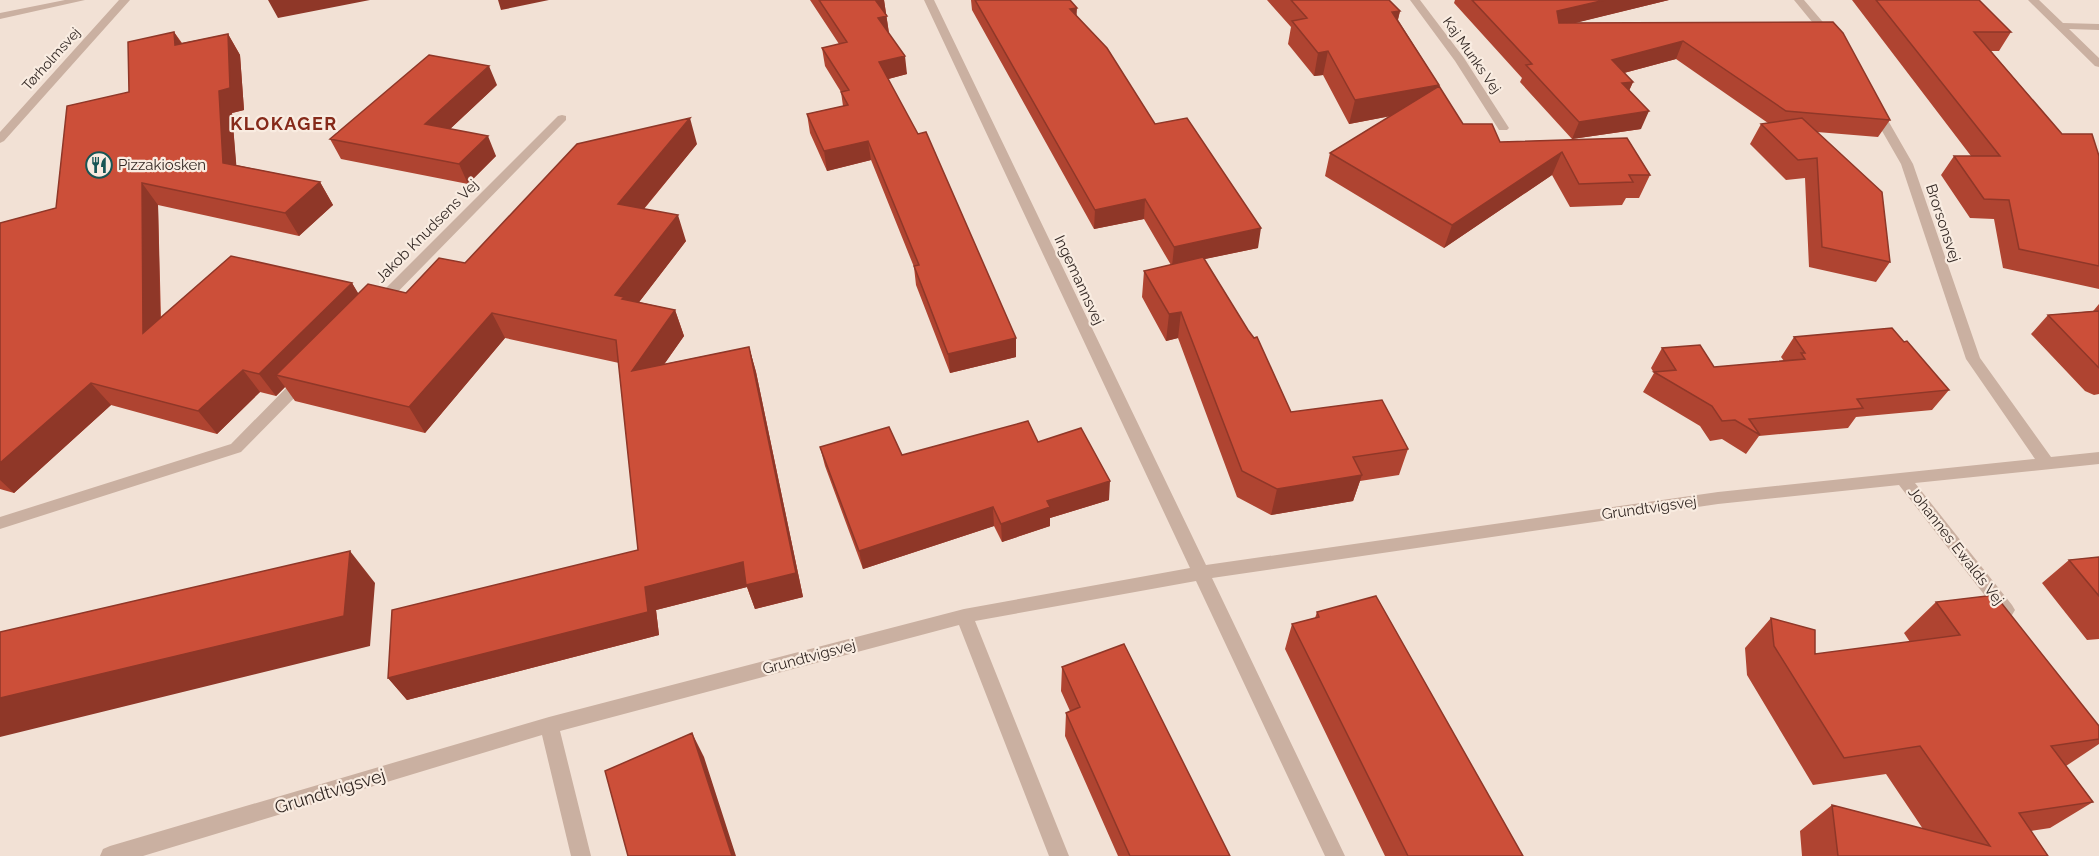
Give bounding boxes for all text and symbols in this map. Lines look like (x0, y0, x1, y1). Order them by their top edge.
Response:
street label: Kaj Munks Vej (1440, 14, 1504, 96)
street label: Tørholmsvej (19, 24, 83, 94)
district label: KLOKAGER (230, 113, 338, 134)
restaurant icon: Pizzakiosken (84, 150, 114, 180)
place label: Pizzakiosken (118, 156, 206, 174)
street label: Jakob Knudsens Vej (372, 176, 482, 286)
street label: Brorsonsvej (1922, 182, 1964, 264)
street label: Ingemannsvej (1050, 232, 1108, 328)
street label: Johannes Ewalds Vej (1904, 483, 2008, 609)
street label: Grundtvigsvej (1600, 492, 1698, 524)
street label: Grundtvigsvej (761, 636, 857, 678)
street label: Grundtvigsvej (272, 764, 388, 818)

